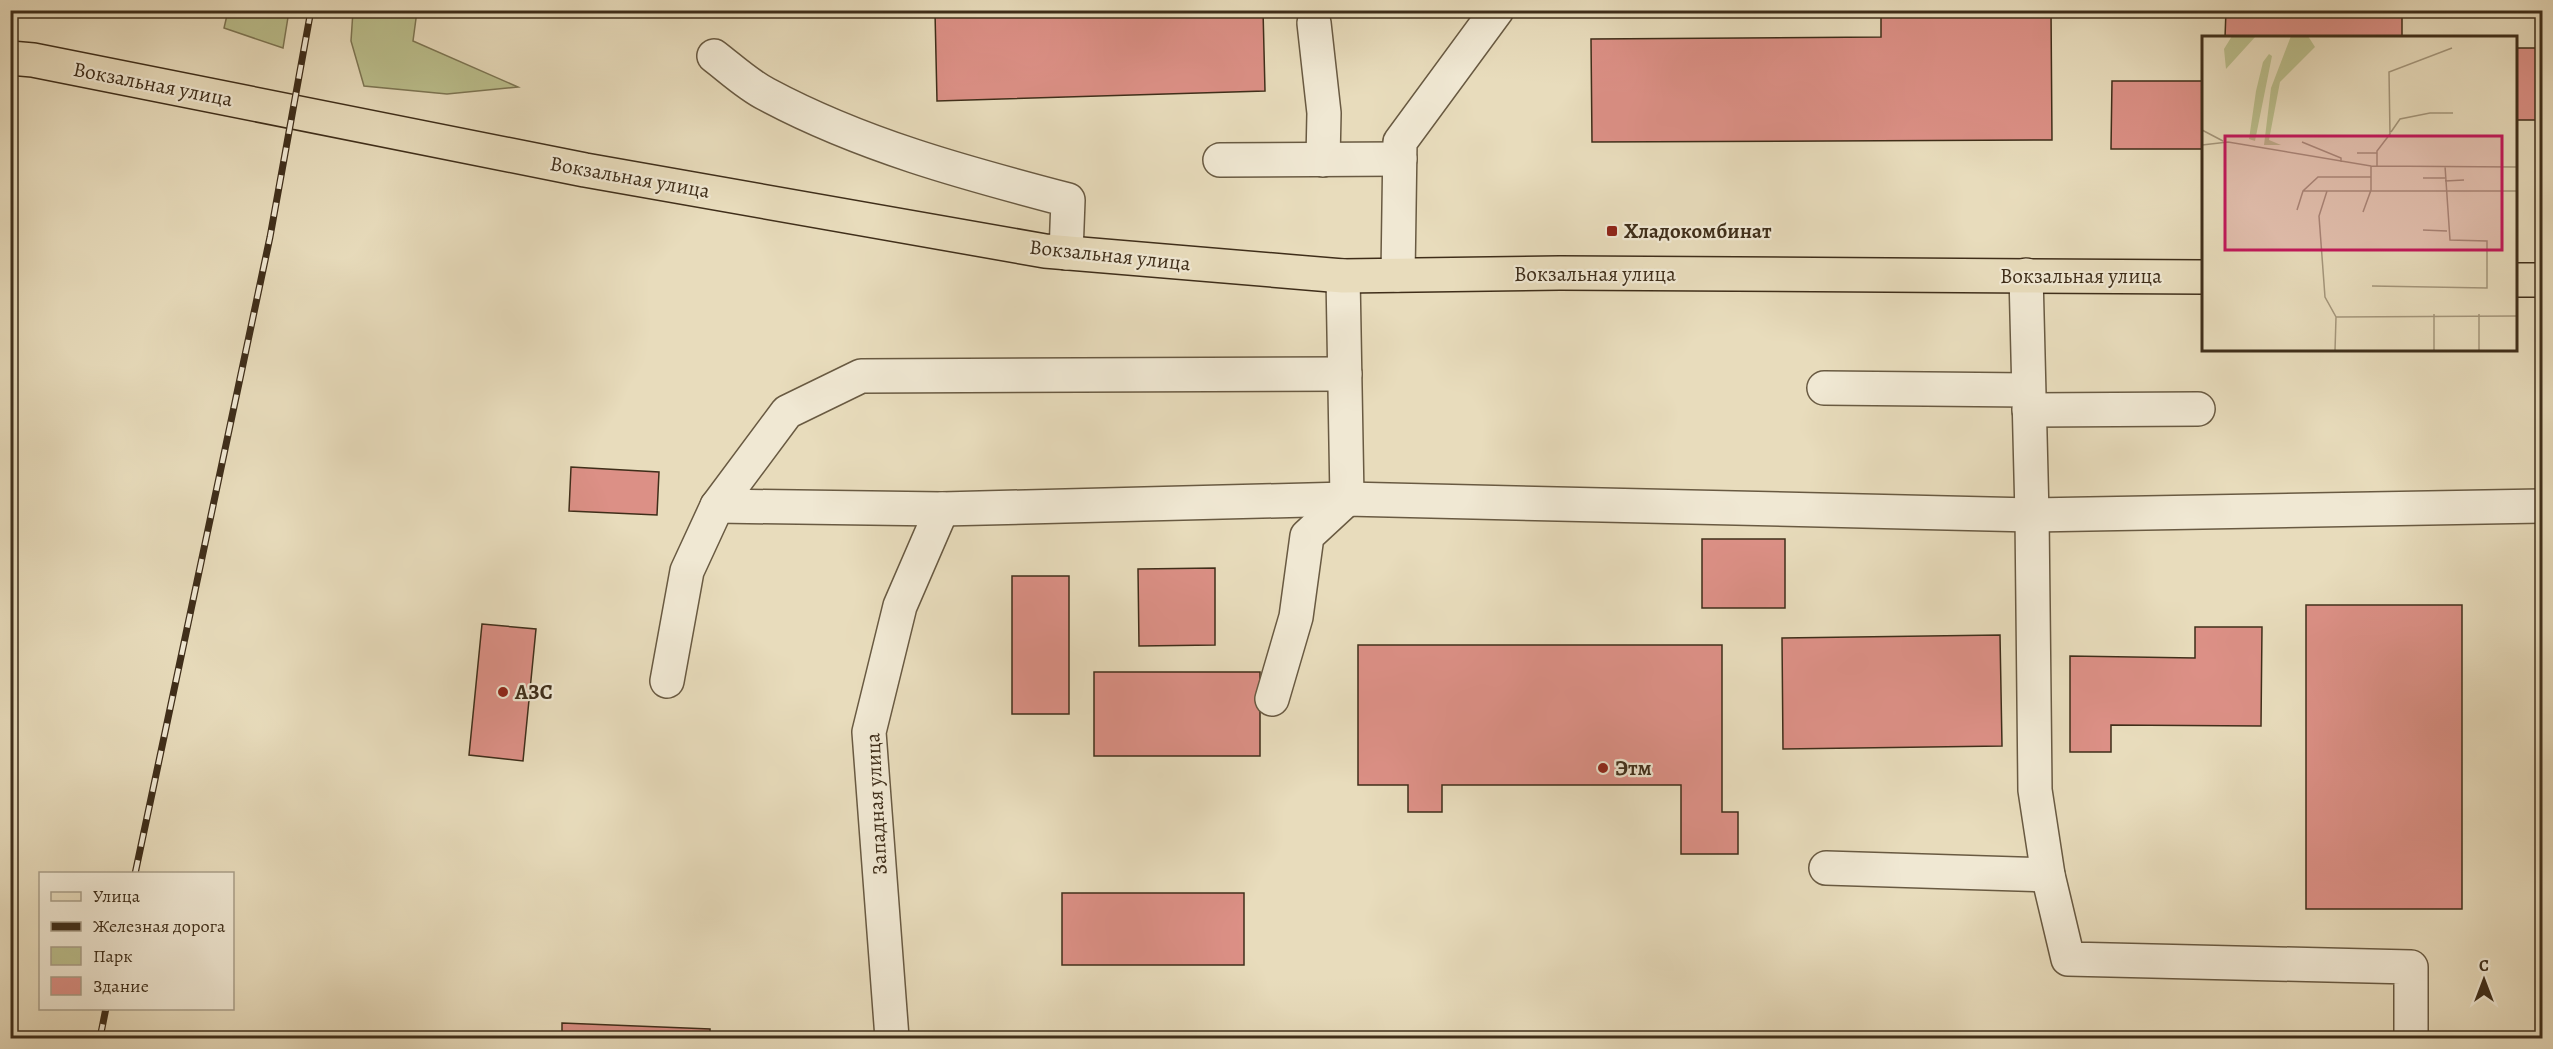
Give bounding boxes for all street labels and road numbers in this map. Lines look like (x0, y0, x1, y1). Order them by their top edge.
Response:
street label: Вокзальная улица (71, 55, 235, 113)
street label: Вокзальная улица (548, 149, 712, 205)
street label: Вокзальная улица (1028, 233, 1192, 277)
street label: Вокзальная улица (1514, 260, 1676, 288)
street label: Вокзальная улица (2000, 262, 2162, 290)
street label: Западная улица (858, 732, 894, 876)

